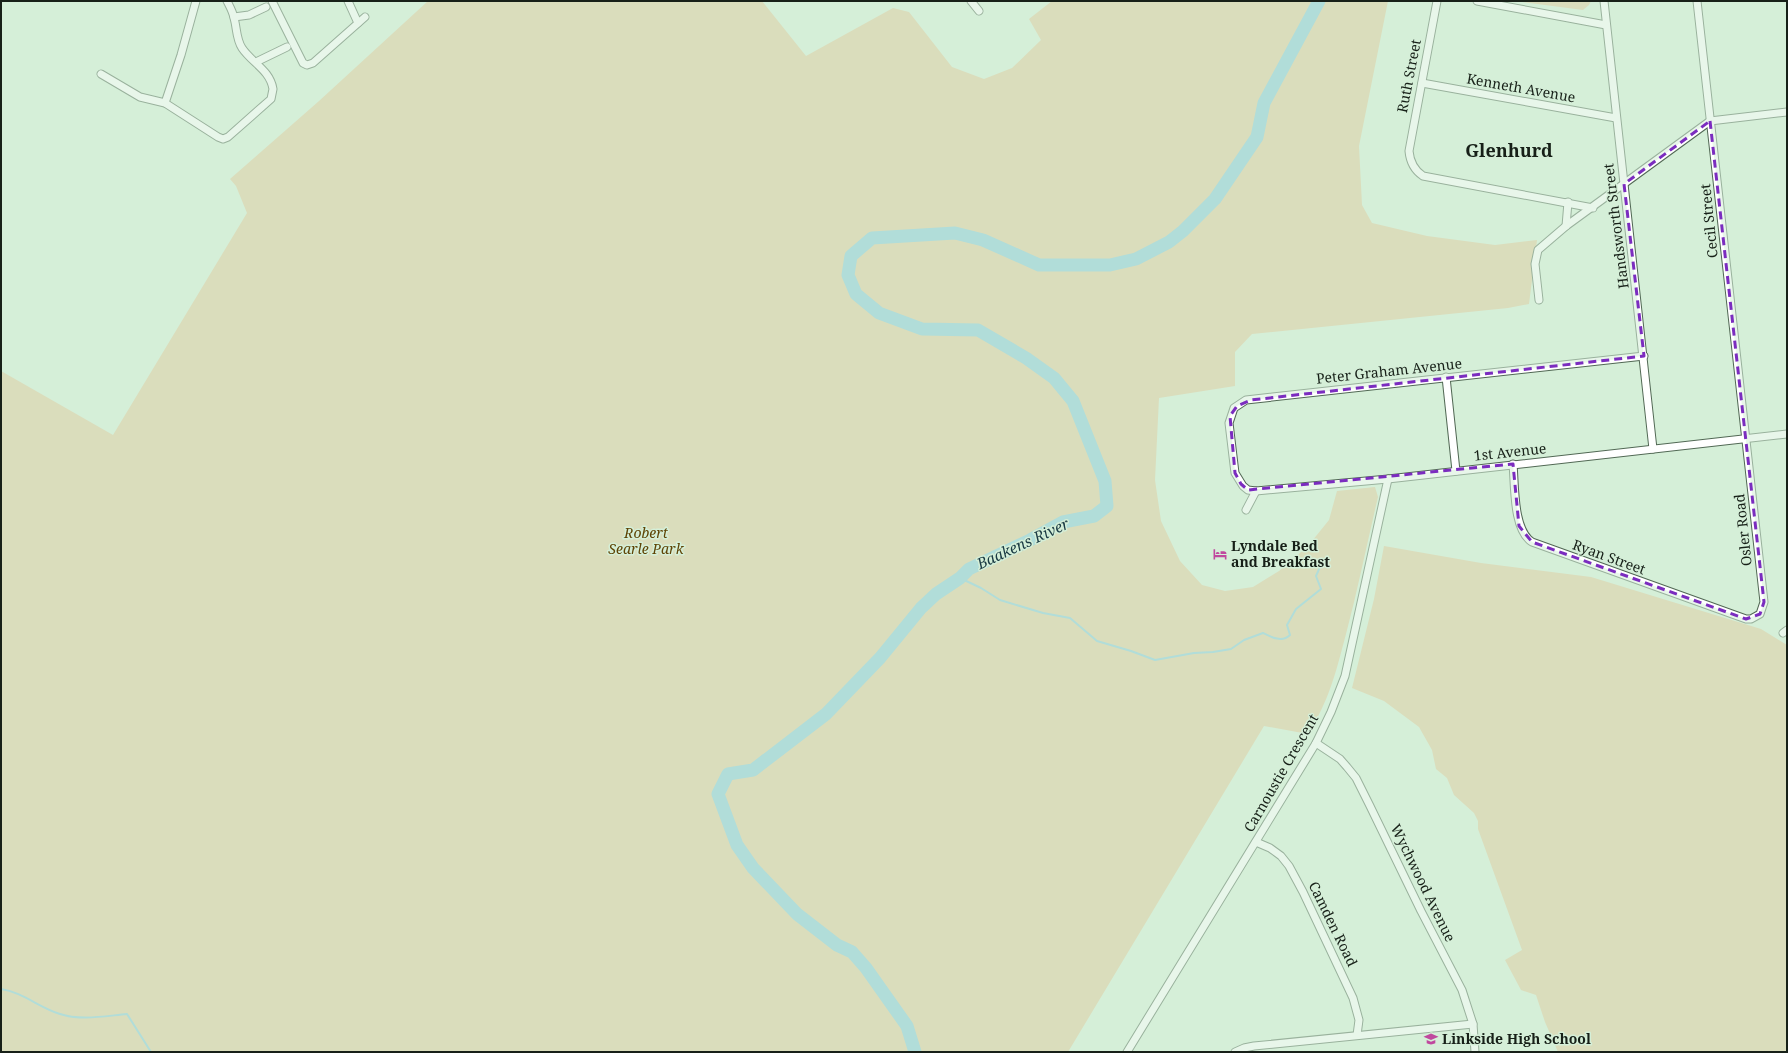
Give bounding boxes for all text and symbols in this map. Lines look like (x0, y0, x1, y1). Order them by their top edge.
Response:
street label: Ruth Street (1392, 37, 1425, 114)
street label: Kenneth Avenue (1465, 69, 1577, 106)
district label: Glenhurd (1465, 138, 1553, 162)
street label: Handsworth Street (1598, 162, 1633, 290)
street label: Cecil Street (1695, 183, 1722, 259)
street label: Peter Graham Avenue (1315, 353, 1463, 388)
street label: 1st Avenue (1473, 438, 1547, 465)
street label: Osler Road (1729, 493, 1756, 567)
water label: Baakens River (972, 513, 1073, 574)
park label: Robert Searle Park (608, 523, 685, 558)
street label: Ryan Street (1570, 535, 1648, 579)
place label: Lyndale Bed and Breakfast (1231, 536, 1330, 571)
hotel icon: Lyndale Bed and Breakfast (1212, 546, 1228, 562)
street label: Carnoustie Crescent (1239, 710, 1322, 835)
street label: Wychwood Avenue (1387, 821, 1460, 945)
street label: Camden Road (1305, 878, 1362, 970)
place label: Linkside High School (1442, 1029, 1591, 1048)
school or university icon: Linkside High School (1423, 1031, 1439, 1047)

